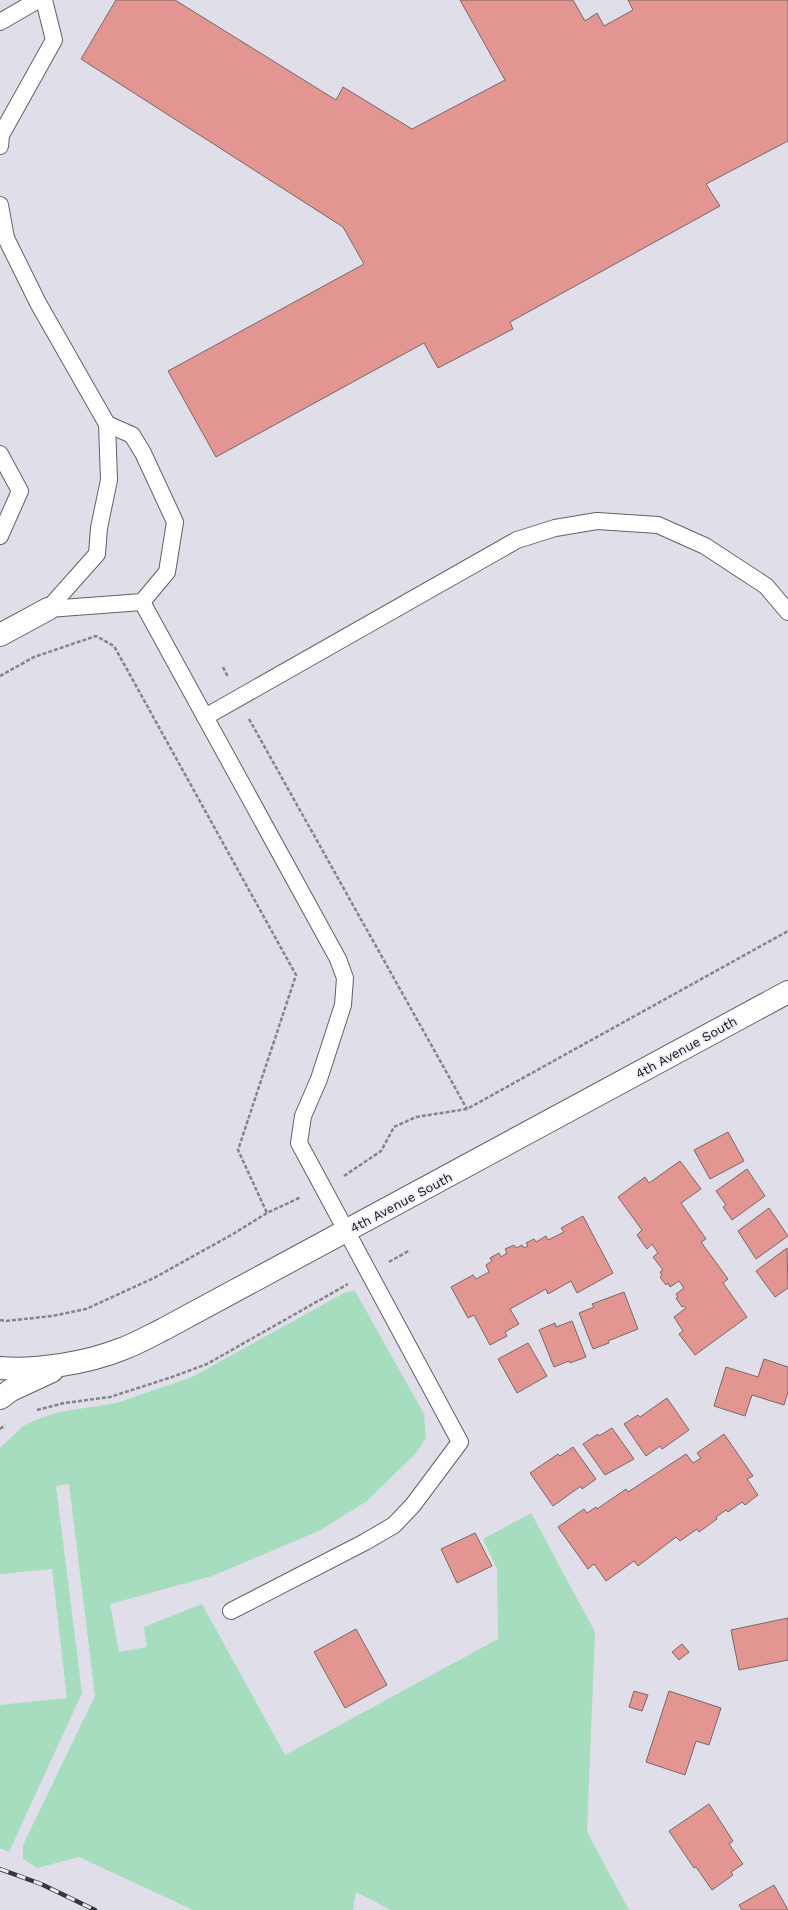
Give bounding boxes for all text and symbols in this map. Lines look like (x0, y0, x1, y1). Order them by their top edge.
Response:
street label: 4th Avenue South (633, 1013, 739, 1081)
street label: 4th Avenue South (348, 1169, 455, 1236)

